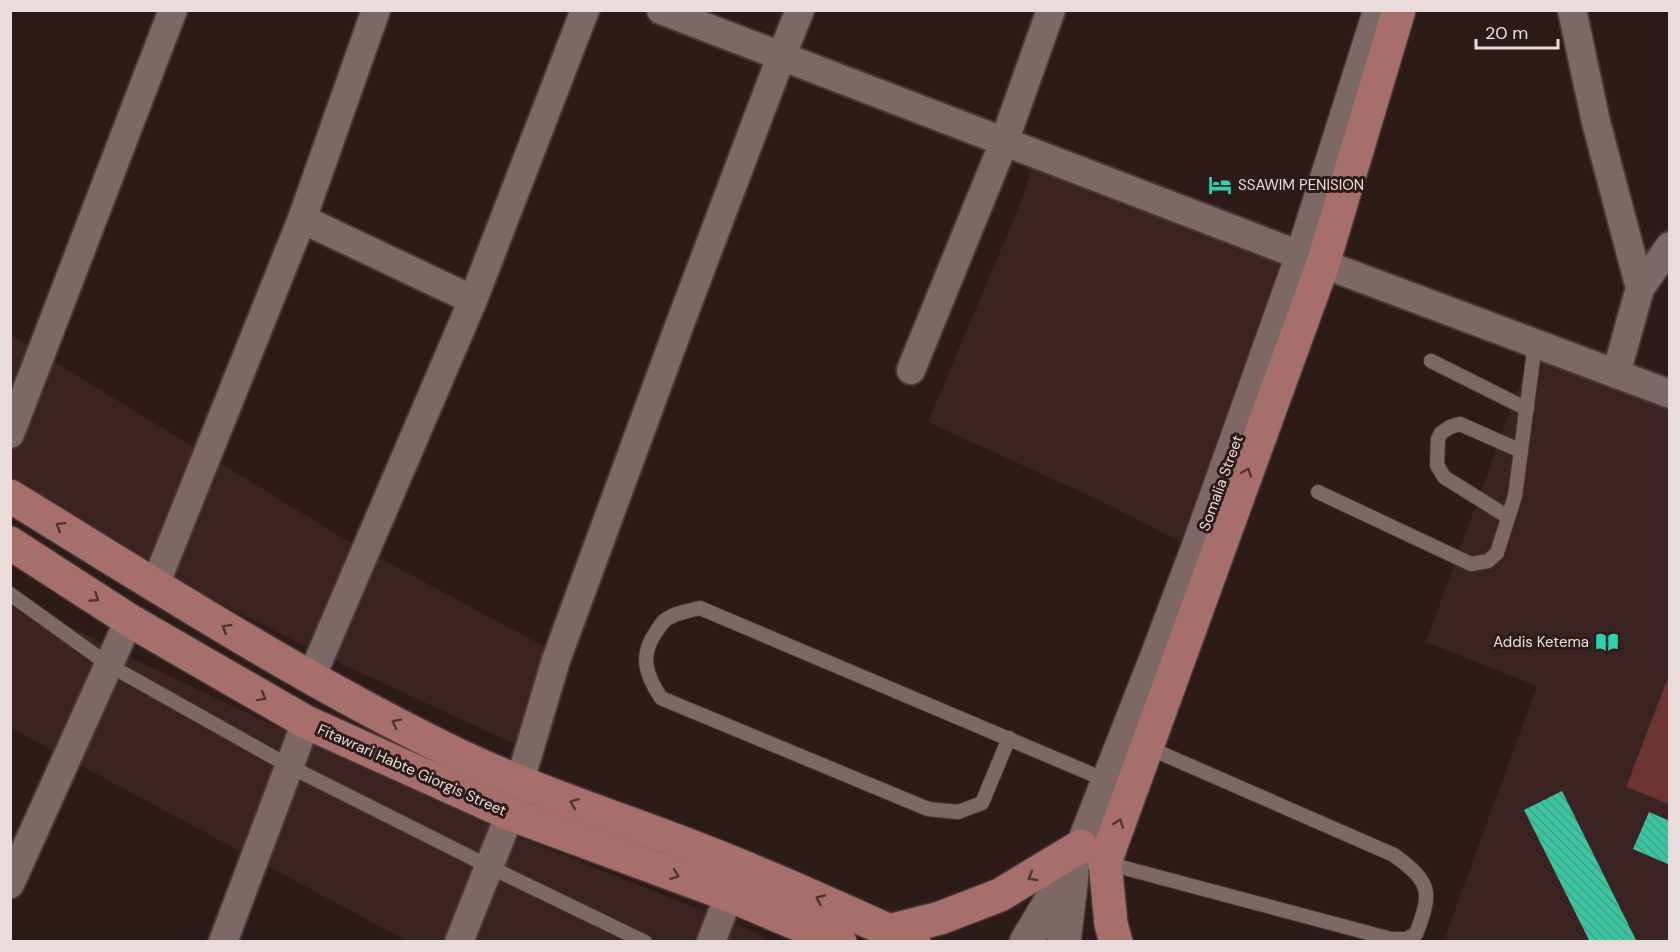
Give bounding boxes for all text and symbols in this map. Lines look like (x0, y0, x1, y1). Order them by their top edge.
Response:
scale bar (1476, 12, 1558, 50)
text: 20 m (1485, 21, 1528, 45)
hotel icon: SSAWIM PENISION (1207, 172, 1233, 198)
place label: SSAWIM PENISION (1238, 175, 1364, 195)
street label: Somalia Street (1194, 432, 1248, 534)
one-way arrow (1240, 467, 1253, 478)
one-way arrow (56, 522, 66, 534)
one-way arrow (88, 591, 99, 602)
one-way arrow (222, 624, 232, 636)
library icon: Addis Ketema (1594, 629, 1620, 655)
place label: Addis Ketema (1493, 632, 1589, 652)
one-way arrow (256, 690, 267, 701)
street label: Fitawrari Habte Giorgis Street (314, 719, 510, 821)
one-way arrow (392, 719, 403, 731)
one-way arrow (569, 798, 580, 810)
one-way arrow (1112, 819, 1125, 829)
one-way arrow (669, 868, 680, 880)
one-way arrow (1028, 870, 1038, 881)
one-way arrow (816, 895, 827, 907)

